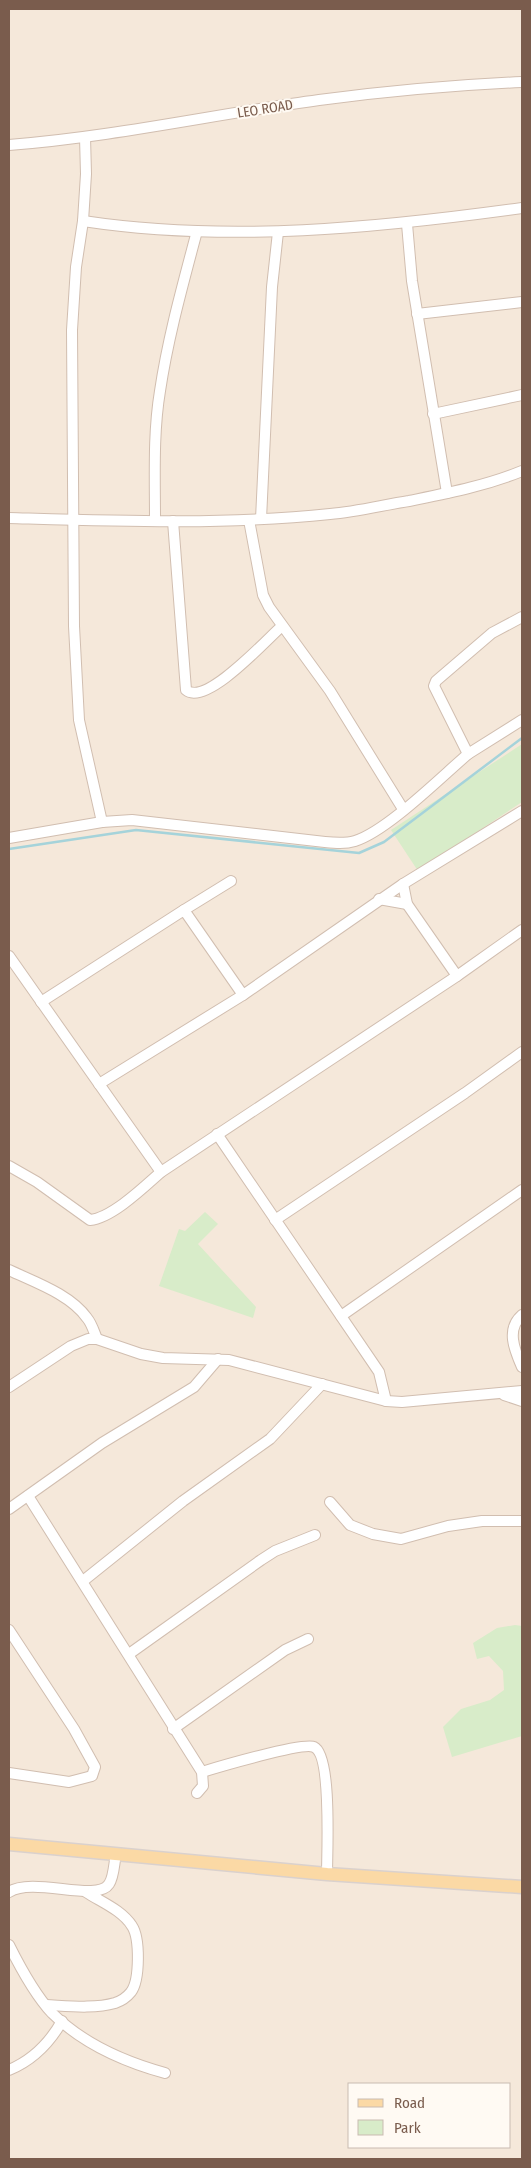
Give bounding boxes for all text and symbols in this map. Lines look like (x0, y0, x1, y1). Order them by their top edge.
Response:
street label: LEO ROAD (236, 96, 294, 122)
legend (348, 2083, 511, 2148)
text: Road (394, 2094, 425, 2112)
text: Park (394, 2119, 421, 2137)

